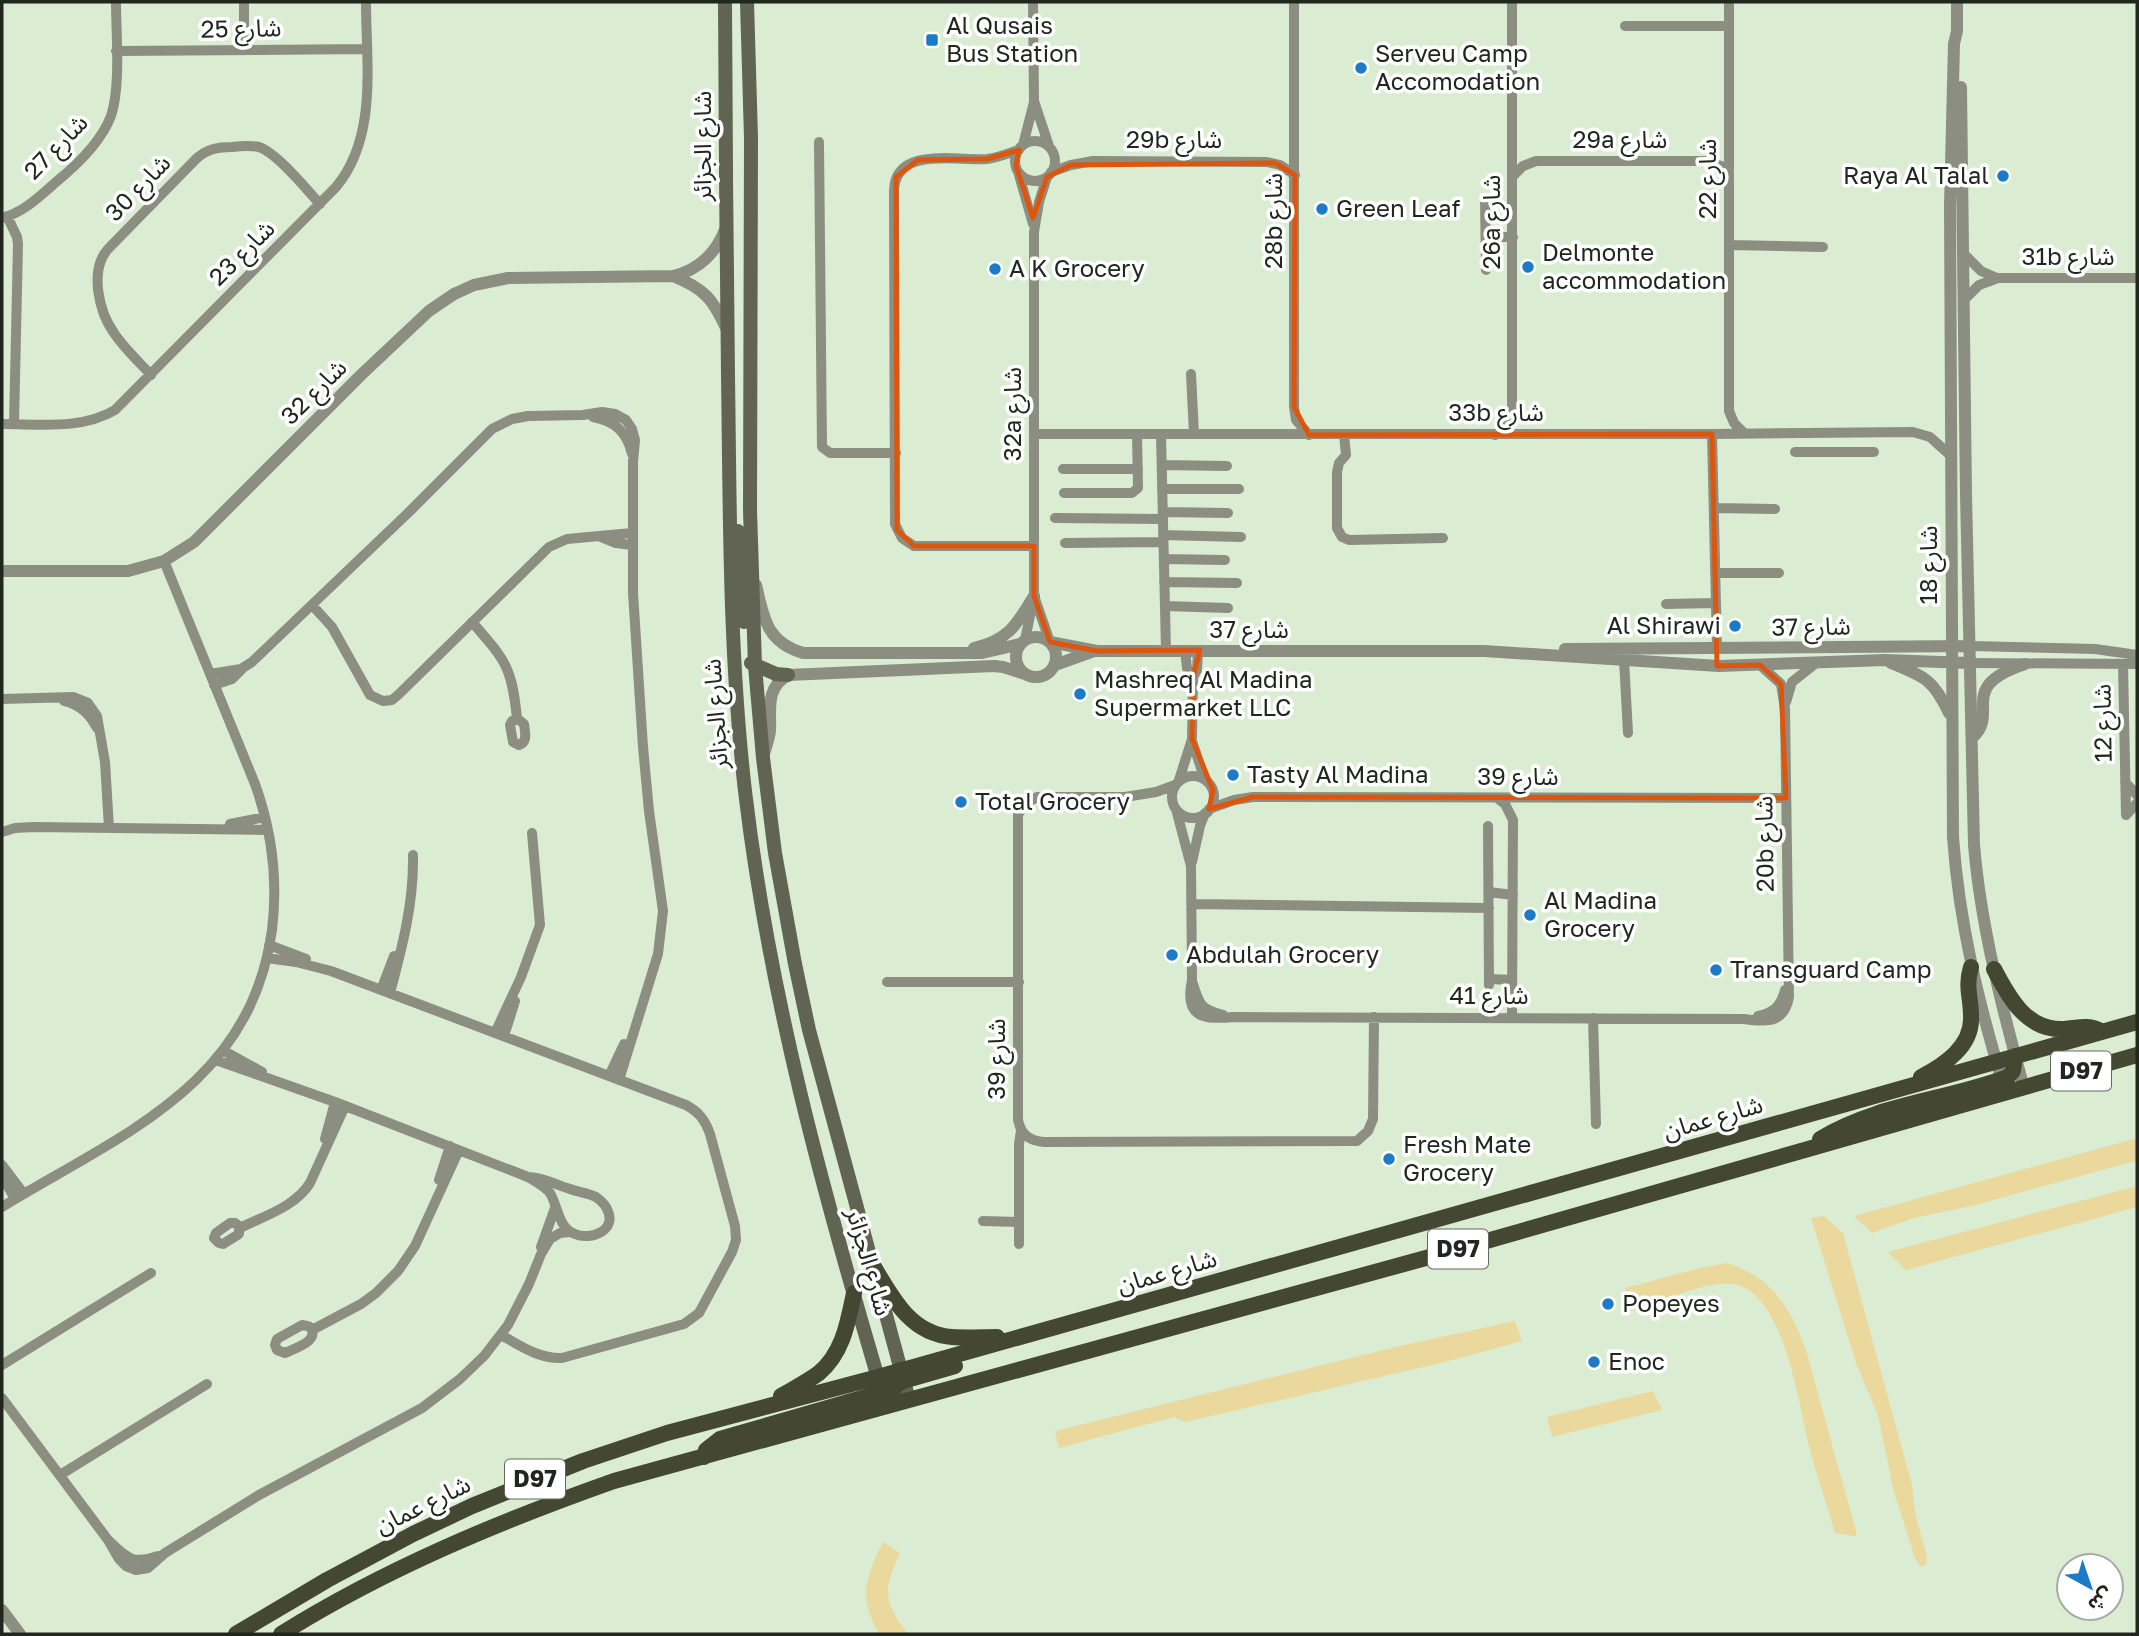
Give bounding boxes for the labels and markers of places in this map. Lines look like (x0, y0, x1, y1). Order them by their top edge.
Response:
place label: Al Qusais Bus Station (946, 10, 1078, 67)
marker: Al Qusais Bus Station (924, 32, 940, 48)
place label: Serveu Camp Accomodation (1375, 38, 1540, 95)
marker: Serveu Camp Accomodation (1353, 60, 1369, 76)
place label: Raya Al Talal (1843, 160, 1989, 189)
marker: Raya Al Talal (1995, 168, 2011, 184)
place label: Green Leaf (1336, 193, 1461, 222)
marker: Green Leaf (1314, 201, 1330, 217)
place label: Delmonte accommodation (1542, 237, 1726, 294)
place label: A K Grocery (1009, 253, 1145, 282)
marker: Delmonte accommodation (1520, 259, 1536, 275)
marker: A K Grocery (987, 261, 1003, 277)
place label: Al Shirawi (1607, 610, 1721, 639)
marker: Al Shirawi (1727, 618, 1743, 634)
place label: Mashreq Al Madina Supermarket LLC (1094, 664, 1312, 721)
marker: Mashreq Al Madina Supermarket LLC (1072, 686, 1088, 702)
place label: Tasty Al Madina (1247, 759, 1429, 788)
marker: Tasty Al Madina (1225, 767, 1241, 783)
place label: Total Grocery (975, 786, 1130, 815)
marker: Total Grocery (953, 794, 969, 810)
place label: Al Madina Grocery (1544, 885, 1657, 942)
marker: Al Madina Grocery (1522, 907, 1538, 923)
place label: Abdulah Grocery (1186, 939, 1379, 968)
marker: Abdulah Grocery (1164, 947, 1180, 963)
place label: Transguard Camp (1730, 954, 1931, 983)
marker: Transguard Camp (1708, 962, 1724, 978)
place label: Fresh Mate Grocery (1403, 1129, 1531, 1186)
marker: Fresh Mate Grocery (1381, 1151, 1397, 1167)
place label: Popeyes (1622, 1288, 1720, 1317)
marker: Popeyes (1600, 1296, 1616, 1312)
place label: Enoc (1608, 1346, 1665, 1375)
marker: Enoc (1586, 1354, 1602, 1370)

